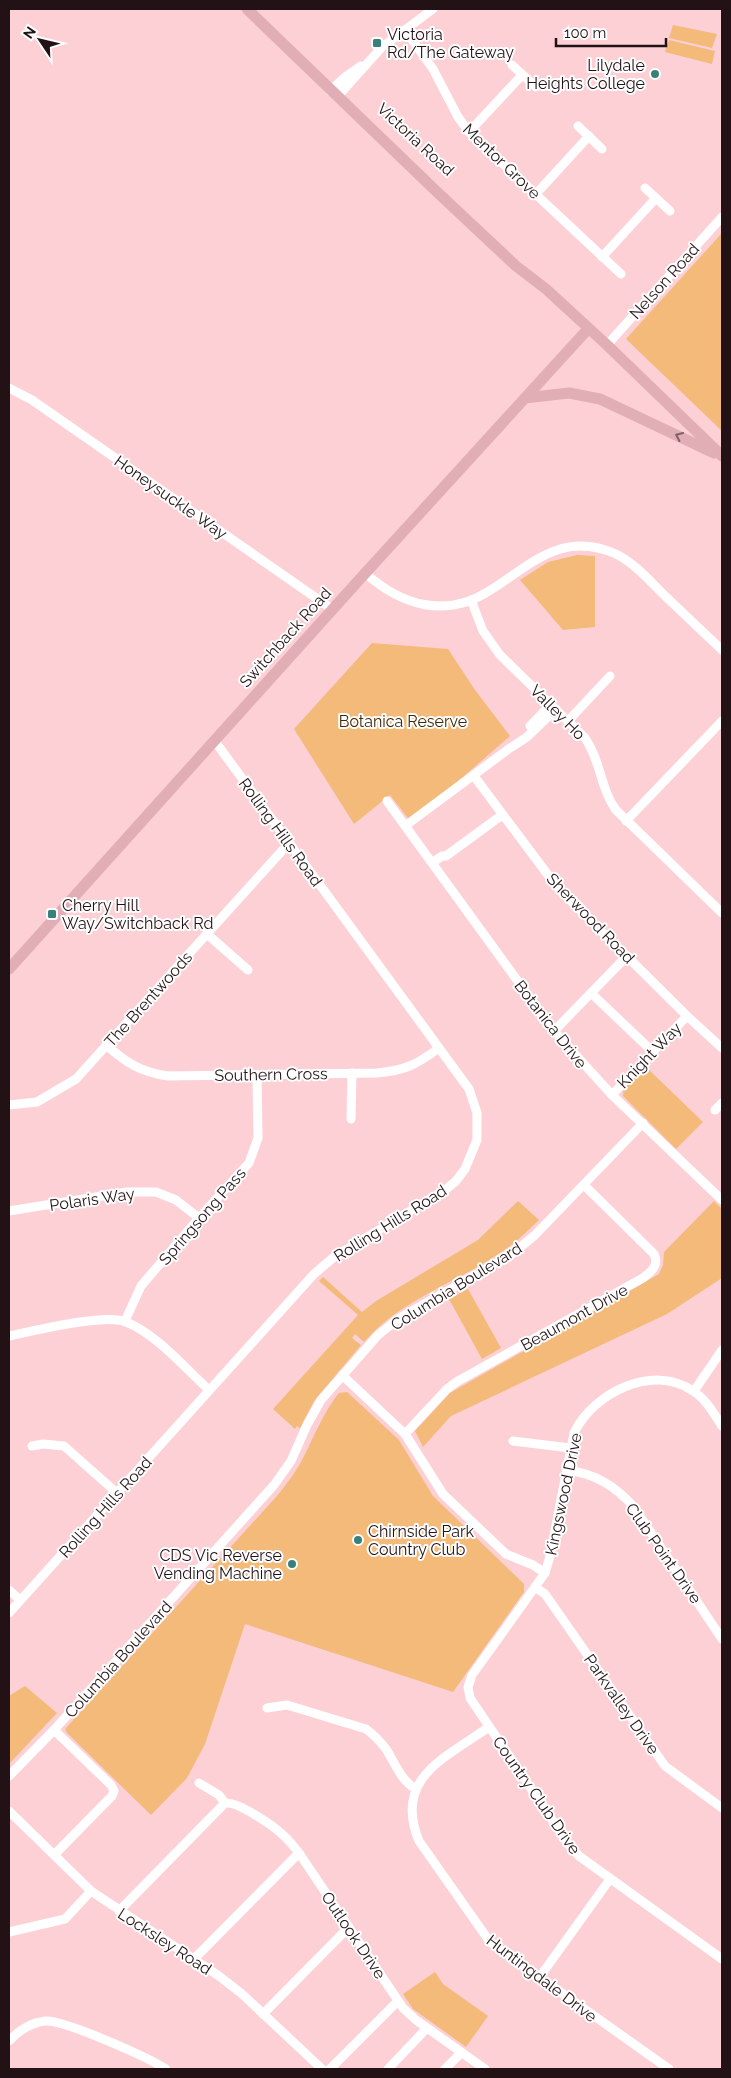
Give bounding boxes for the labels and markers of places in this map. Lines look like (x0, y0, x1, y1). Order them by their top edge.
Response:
place label: Victoria Rd/The Gateway (387, 25, 514, 62)
marker: Victoria Rd/The Gateway (371, 37, 383, 49)
place label: Lilydale Heights College (526, 56, 645, 93)
marker: Lilydale Heights College (649, 68, 661, 80)
place label: Cherry Hill Way/Switchback Rd (62, 896, 213, 933)
marker: Cherry Hill Way/Switchback Rd (46, 908, 58, 920)
place label: Chirnside Park Country Club (368, 1522, 475, 1559)
marker: Chirnside Park Country Club (352, 1534, 364, 1546)
place label: CDS Vic Reverse Vending Machine (154, 1546, 282, 1583)
marker: CDS Vic Reverse Vending Machine (286, 1558, 298, 1570)

